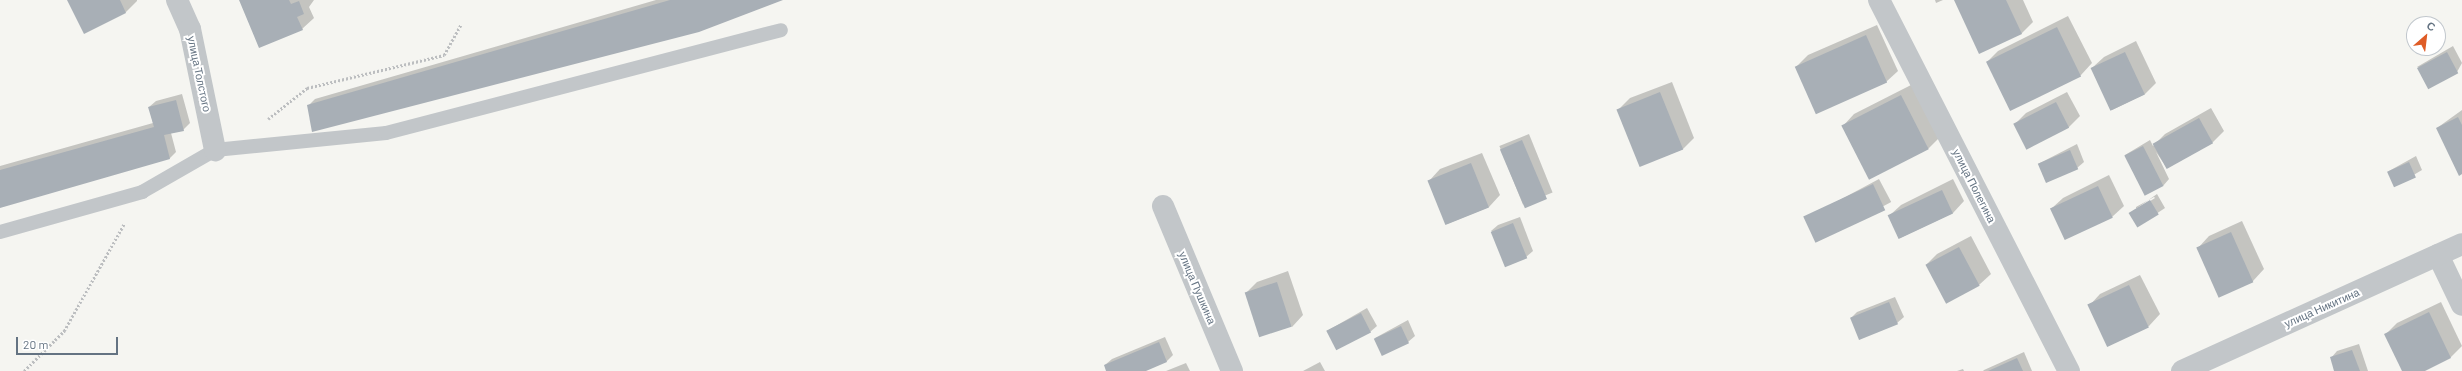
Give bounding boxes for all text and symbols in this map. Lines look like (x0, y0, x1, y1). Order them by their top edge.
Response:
north arrow (2406, 16, 2446, 56)
text: С (2425, 18, 2438, 33)
street label: улица Толстого (185, 35, 213, 113)
street label: улица Полегина (1950, 147, 1998, 225)
street label: улица Пушкина (1176, 250, 1218, 326)
street label: улица Никитина (2282, 286, 2362, 330)
scale bar (18, 329, 120, 355)
text: 20 m (23, 337, 49, 351)

